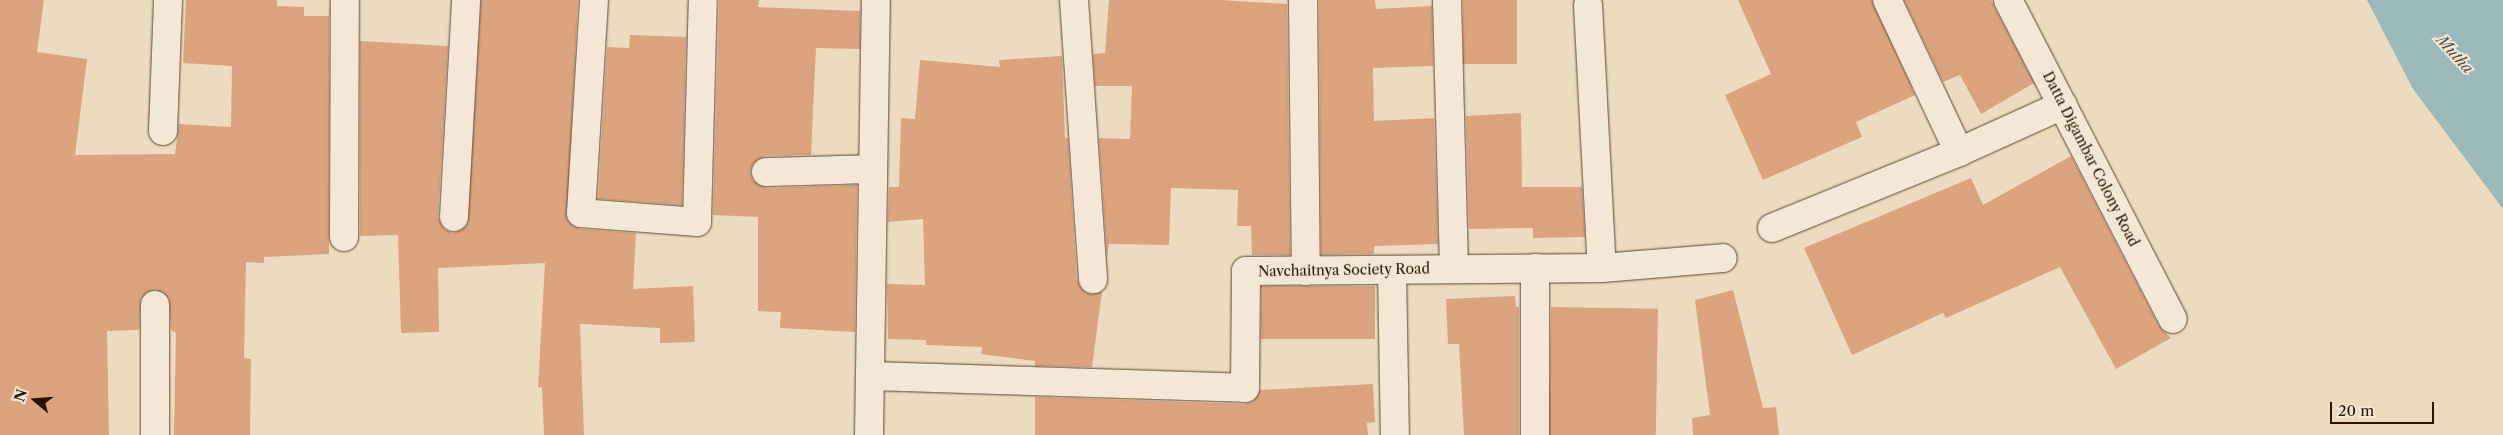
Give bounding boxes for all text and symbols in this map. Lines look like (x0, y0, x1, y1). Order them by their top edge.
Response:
water label: Mutha (2433, 31, 2477, 77)
street label: Datta Digambar Colony Road (2039, 68, 2143, 250)
street label: Navchaitnya Society Road (1258, 260, 1430, 280)
north arrow (10, 375, 60, 425)
text: N (10, 387, 31, 404)
scale bar (2333, 392, 2437, 424)
text: 20 m (2338, 401, 2374, 420)

